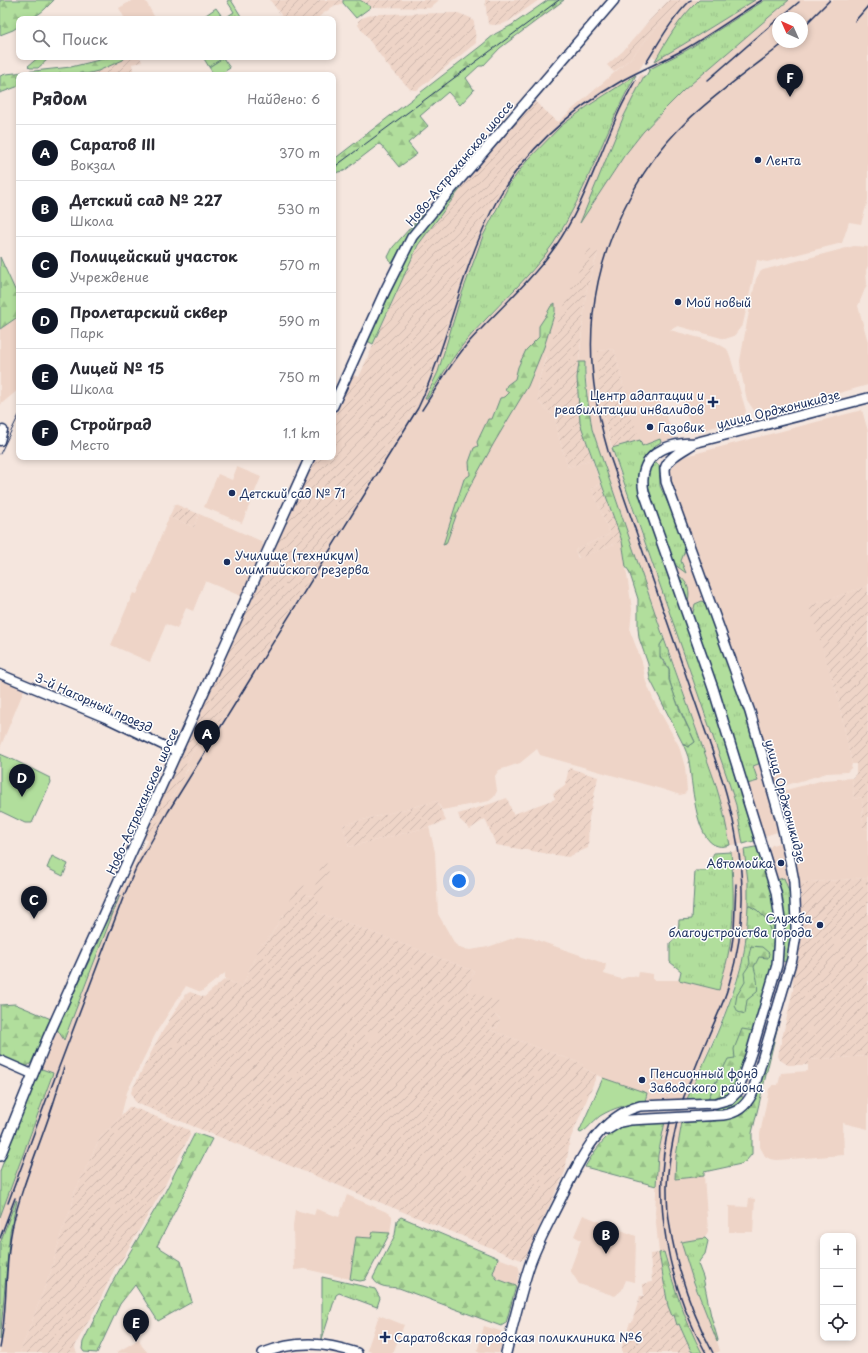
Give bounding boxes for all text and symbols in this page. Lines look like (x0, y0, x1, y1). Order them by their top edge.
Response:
north arrow (772, 12, 808, 48)
search box (16, 16, 336, 60)
icon: search (30, 27, 52, 49)
text: Поиск (62, 27, 108, 50)
pin: F (777, 64, 803, 97)
text: Рядом (32, 85, 87, 111)
text: Найдено: 6 (247, 89, 320, 108)
street label: Ново-Астраханское шоссе (401, 96, 517, 230)
text: Саратов III (70, 132, 155, 155)
text: A (40, 143, 50, 162)
text: 370 m (279, 143, 320, 162)
place label: Лента (766, 151, 802, 169)
text: Вокзал (70, 155, 115, 174)
marker: Лента (753, 155, 763, 165)
text: Детский сад № 227 (70, 188, 222, 211)
text: B (41, 199, 49, 218)
text: 530 m (277, 199, 320, 218)
text: Школа (70, 211, 114, 230)
text: Полицейский участок (70, 244, 238, 267)
text: C (40, 255, 50, 274)
text: 570 m (279, 255, 320, 274)
text: Учреждение (70, 267, 149, 286)
place label: Мой новый (686, 293, 751, 311)
marker: Мой новый (673, 297, 683, 307)
text: Пролетарский сквер (70, 300, 228, 323)
text: D (40, 311, 50, 330)
text: 590 m (278, 311, 320, 330)
text: Парк (70, 323, 104, 342)
text: Лицей № 15 (70, 356, 164, 379)
text: E (41, 367, 49, 386)
text: 750 m (279, 367, 320, 386)
text: Школа (70, 379, 114, 398)
street label: улица Орджоникидзе (714, 385, 842, 433)
place label: Центр адаптации и реабилитации инвалидов (554, 386, 704, 418)
marker: Центр адаптации и реабилитации инвалидов (707, 396, 719, 408)
text: Стройград (70, 412, 152, 435)
place label: Газовик (658, 418, 705, 436)
marker: Газовик (645, 422, 655, 432)
text: F (41, 423, 49, 442)
text: 1.1 km (283, 423, 320, 442)
text: Место (70, 435, 110, 454)
place label: Детский сад № 71 (239, 484, 345, 502)
marker: Детский сад № 71 (227, 488, 237, 498)
place label: Училище (техникум) олимпийского резерва (235, 546, 370, 578)
marker: Училище (техникум) олимпийского резерва (222, 557, 232, 567)
street label: 3-й Нагорный проезд (32, 668, 156, 736)
pin: A (194, 720, 220, 753)
street label: Ново-Астраханское шоссе (101, 725, 183, 877)
street label: улица Орджоникидзе (761, 737, 811, 865)
pin: D (9, 764, 35, 797)
place label: Автомойка (706, 854, 774, 872)
marker: Автомойка (776, 858, 786, 868)
your location (449, 871, 469, 891)
pin: C (21, 886, 47, 919)
place label: Служба благоустройства города (668, 909, 813, 941)
marker: Служба благоустройства города (815, 920, 825, 930)
place label: Пенсионный фонд Заводского района (650, 1064, 764, 1096)
marker: Пенсионный фонд Заводского района (637, 1075, 647, 1085)
pin: B (593, 1221, 619, 1254)
map controls (820, 1233, 856, 1341)
button: + (820, 1233, 856, 1269)
button: − (820, 1269, 856, 1305)
button: locate (820, 1305, 856, 1341)
pin: E (123, 1309, 149, 1342)
place label: Саратовская городская поликлиника №6 (394, 1328, 642, 1346)
marker: Саратовская городская поликлиника №6 (379, 1331, 391, 1343)

